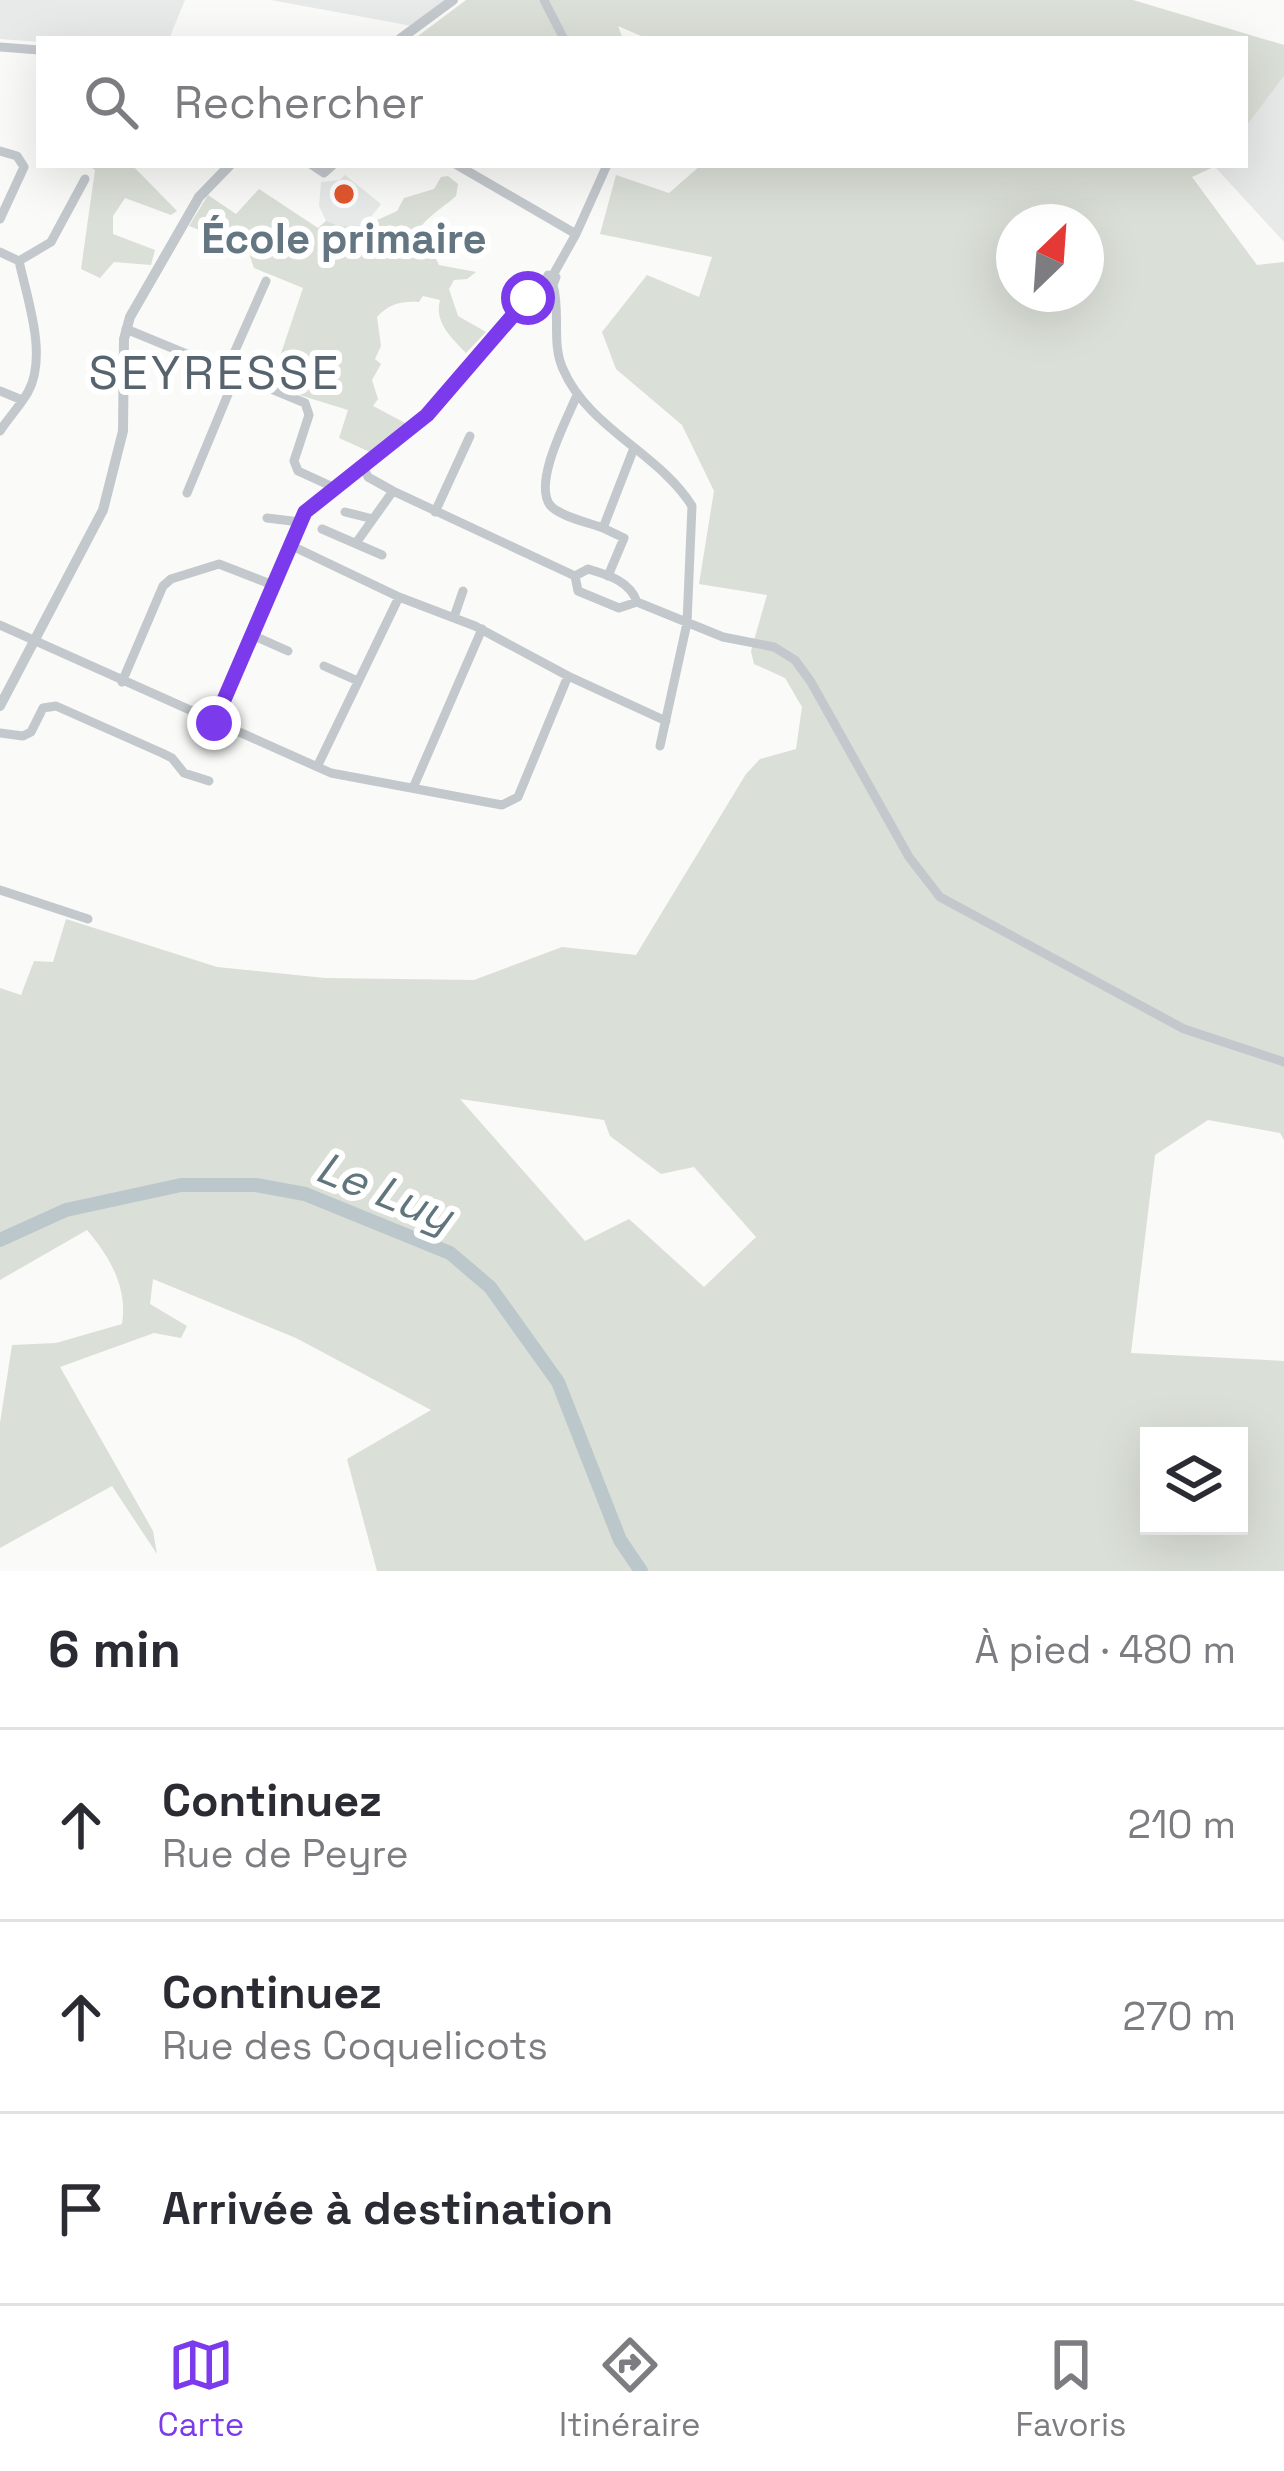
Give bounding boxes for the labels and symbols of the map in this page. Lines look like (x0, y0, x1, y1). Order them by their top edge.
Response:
marker: École primaire (331, 181, 357, 207)
north arrow (996, 204, 1104, 312)
place label: École primaire (201, 212, 487, 265)
route start (501, 271, 555, 325)
district label: SEYRESSE (89, 342, 341, 403)
route end (187, 696, 241, 750)
water label: Le Luy (308, 1138, 464, 1245)

